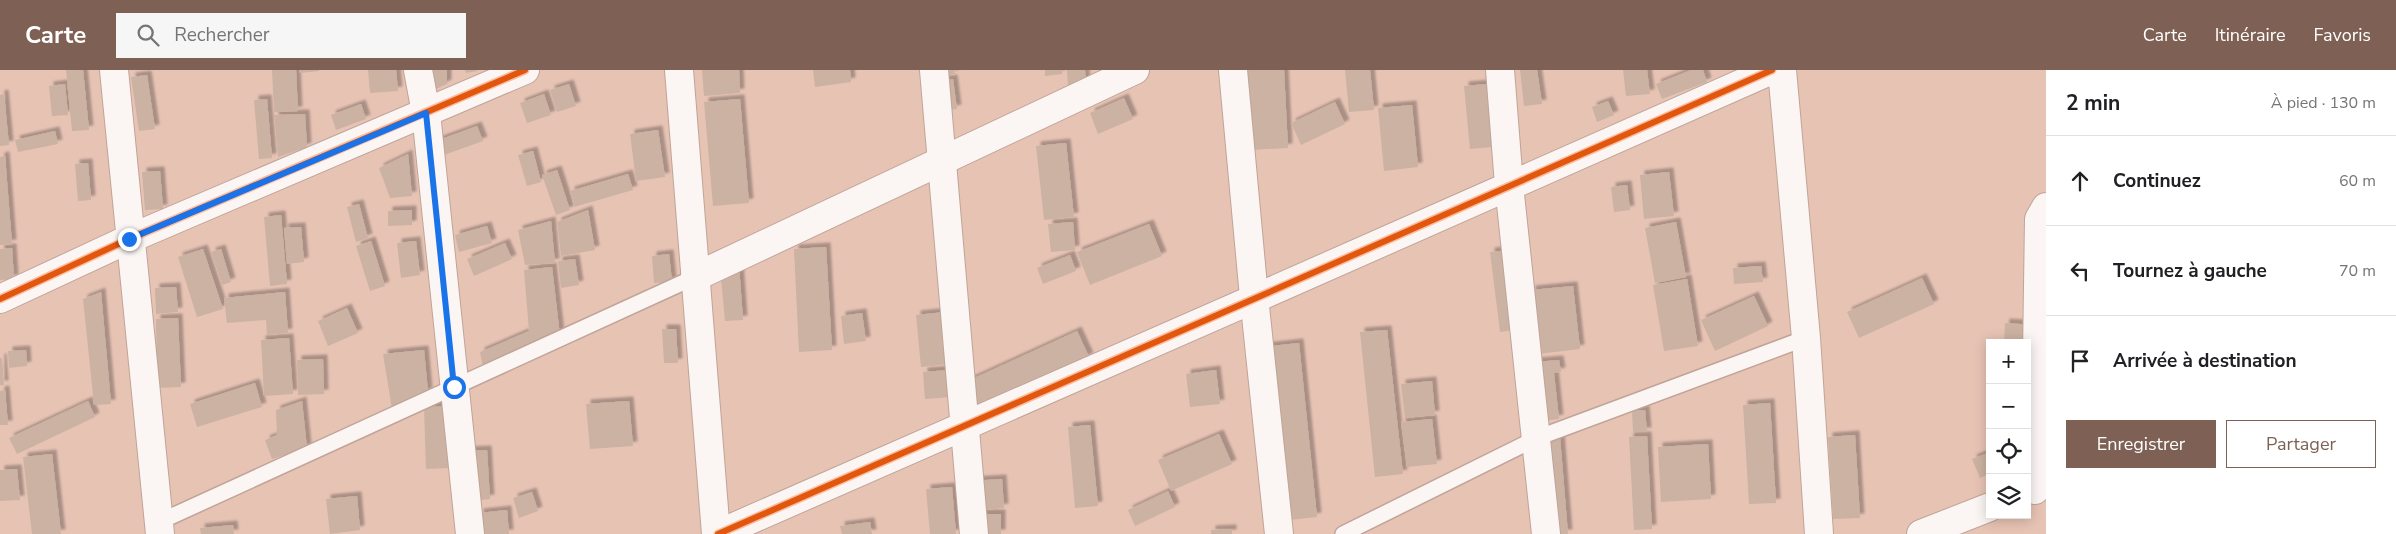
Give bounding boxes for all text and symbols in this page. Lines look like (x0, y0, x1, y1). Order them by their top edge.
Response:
search box (116, 13, 466, 58)
text: Carte (25, 19, 86, 51)
icon: search (134, 21, 162, 49)
text: Rechercher (174, 22, 270, 48)
text: Carte (2143, 23, 2187, 47)
text: Itinéraire (2215, 23, 2286, 47)
text: Favoris (2314, 23, 2371, 47)
text: 2 min (2066, 89, 2120, 117)
text: À pied · 130 m (2271, 92, 2376, 114)
icon: ahead (2066, 167, 2094, 195)
text: Continuez (2113, 168, 2201, 194)
text: 60 m (2339, 170, 2376, 192)
route end (118, 228, 141, 251)
icon: left (2066, 257, 2094, 285)
text: Tournez à gauche (2113, 258, 2267, 284)
text: 70 m (2339, 260, 2376, 282)
map controls (1986, 339, 2031, 519)
button: + (1986, 339, 2031, 384)
icon: arrive (2066, 347, 2094, 375)
text: Arrivée à destination (2113, 348, 2297, 374)
route start (443, 376, 466, 399)
button: − (1986, 384, 2031, 429)
button: Enregistrer (2066, 420, 2216, 468)
button: Partager (2226, 420, 2376, 468)
button: locate (1986, 429, 2031, 474)
button: layers (1986, 474, 2031, 519)

